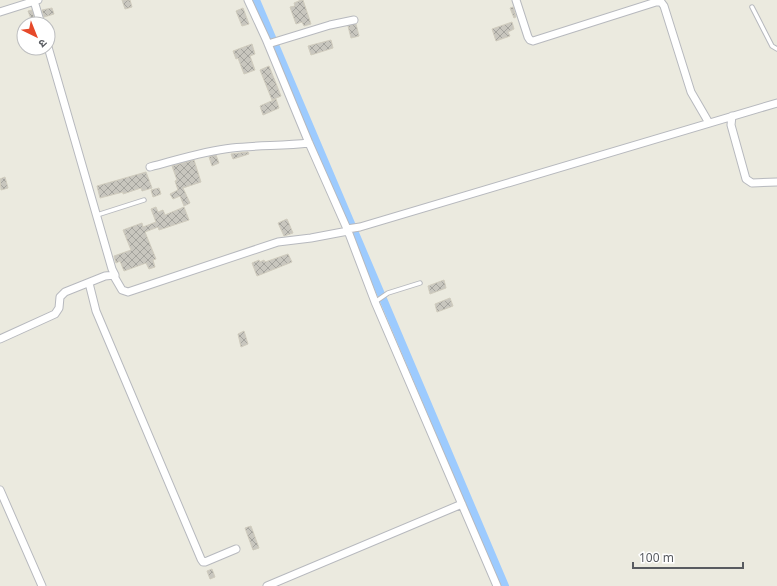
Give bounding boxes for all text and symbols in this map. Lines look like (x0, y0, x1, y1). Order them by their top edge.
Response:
north arrow (16, 16, 56, 56)
text: उ (35, 36, 51, 52)
scale bar (633, 544, 743, 570)
text: 100 m (639, 549, 674, 566)

